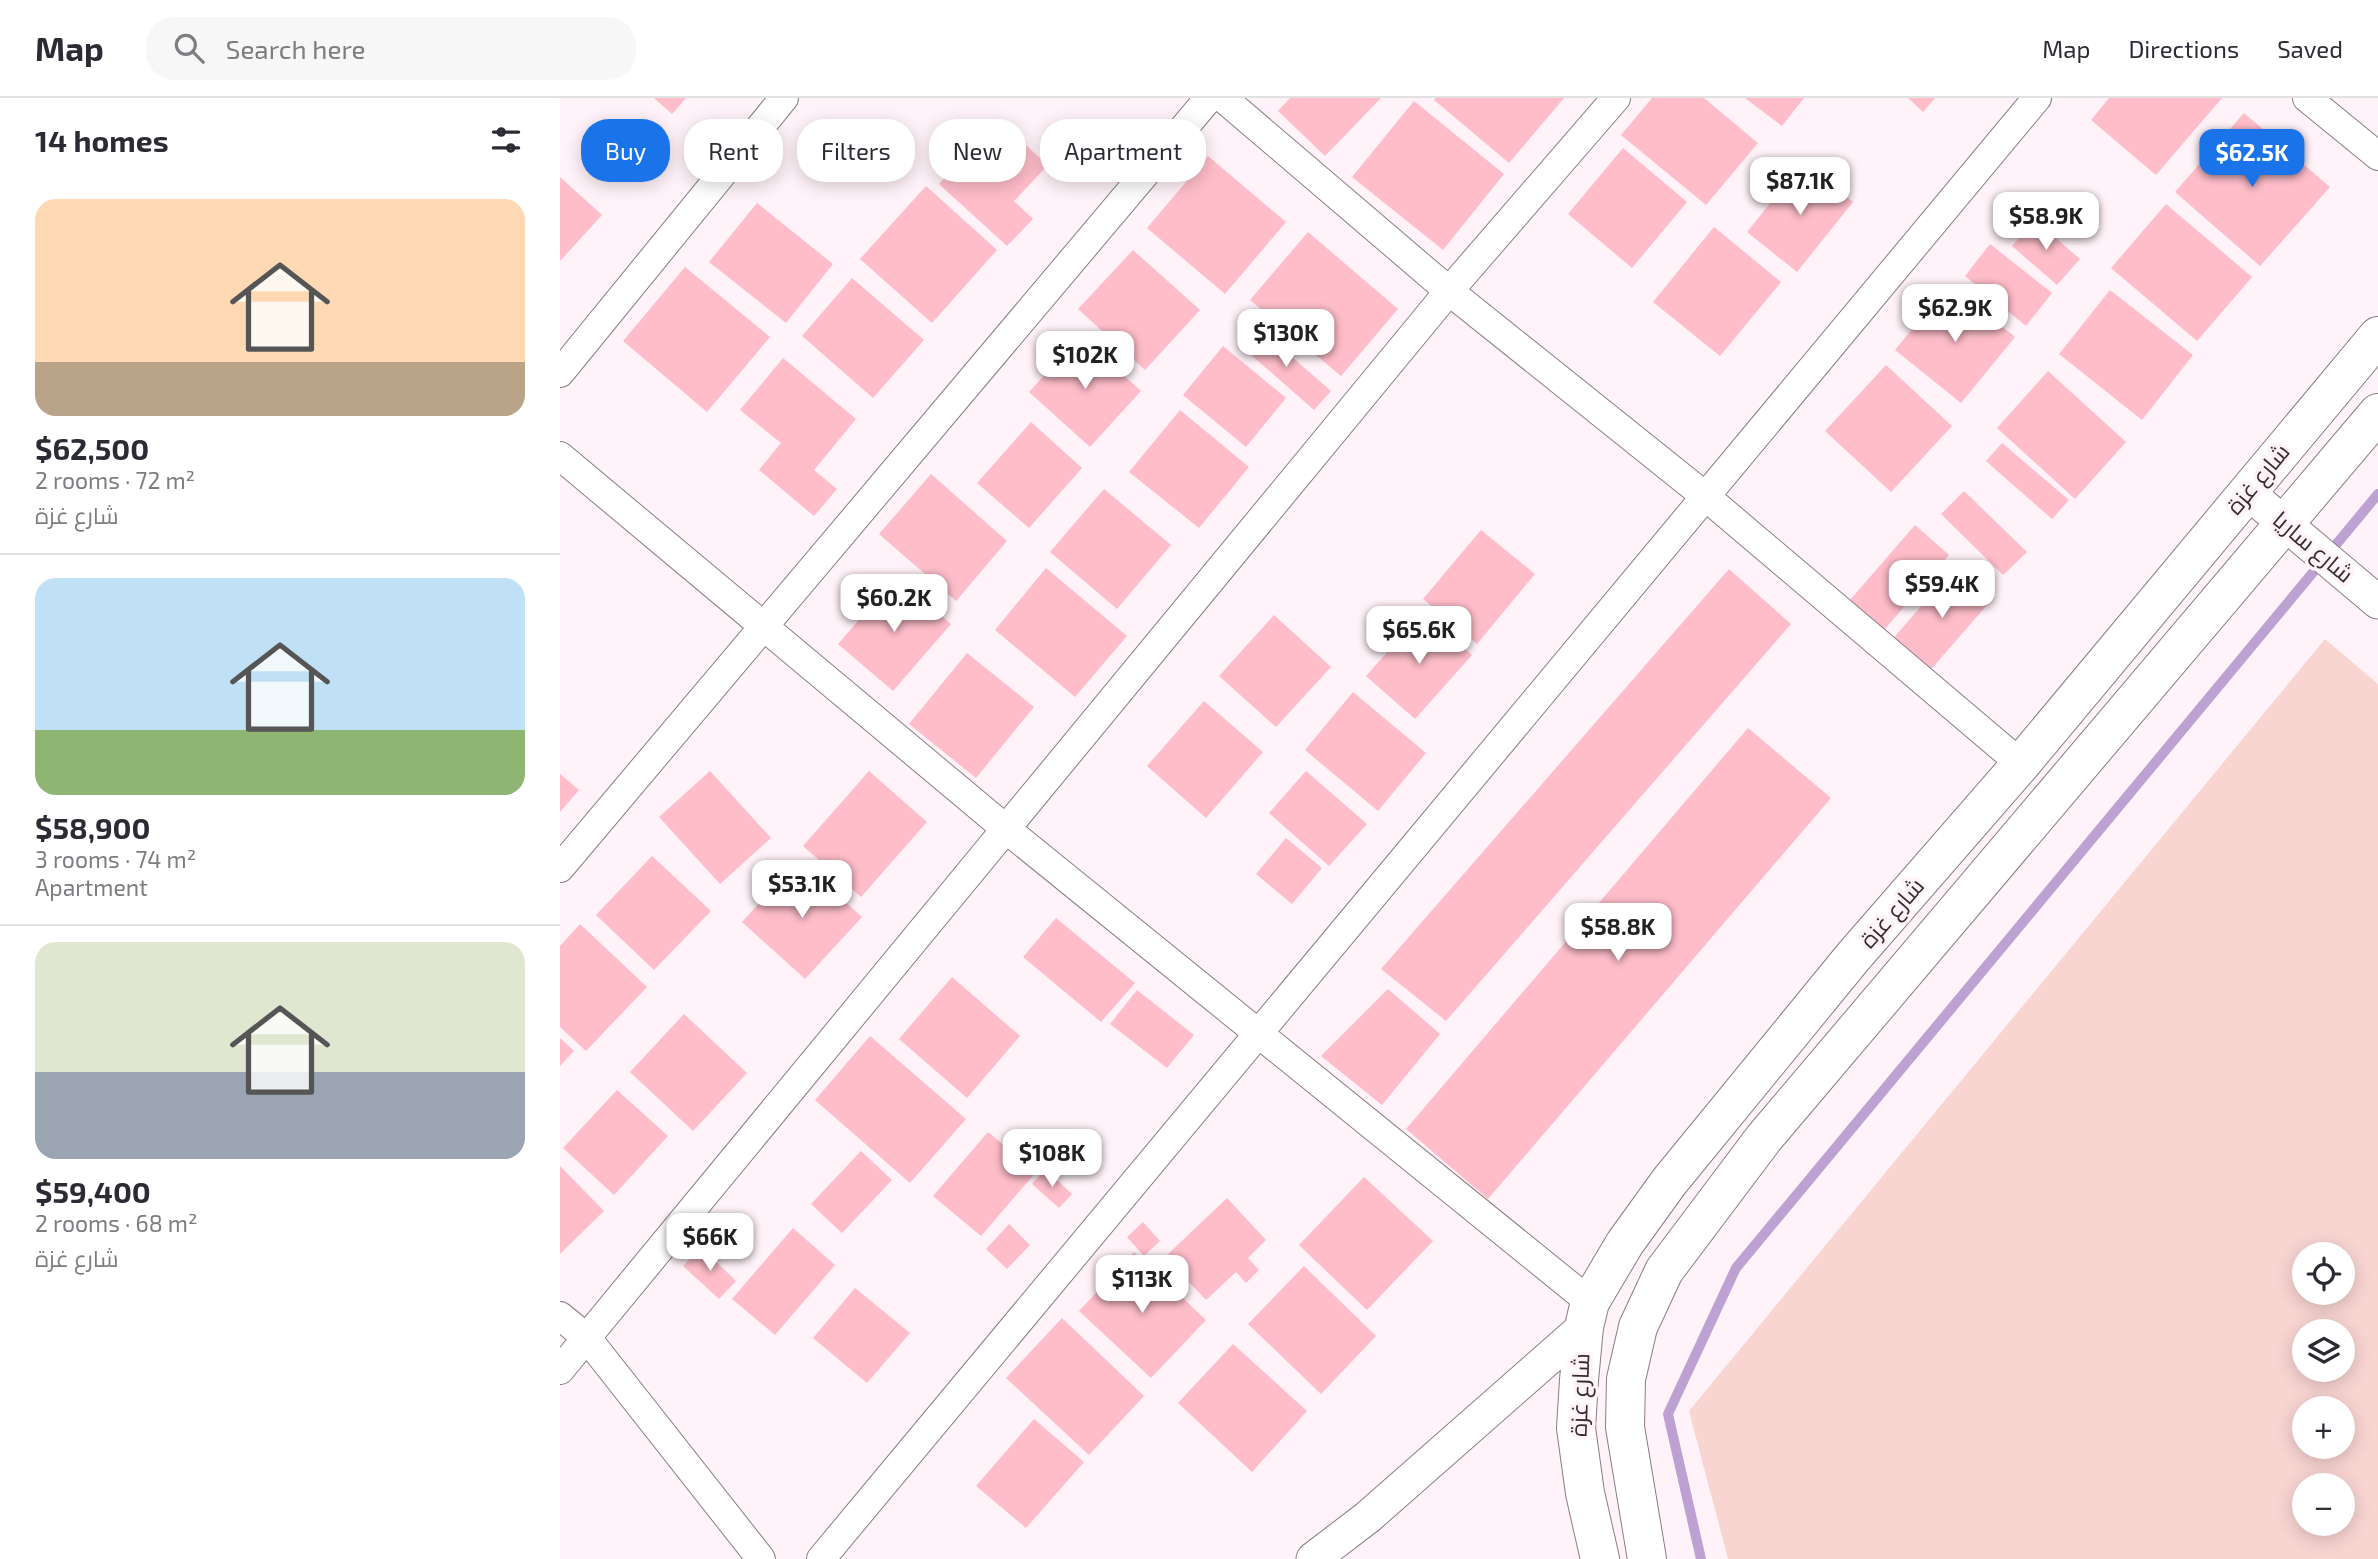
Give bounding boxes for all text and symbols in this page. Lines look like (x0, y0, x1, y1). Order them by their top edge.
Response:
search box (146, 17, 636, 80)
text: Map (35, 28, 104, 68)
icon: search (170, 29, 208, 67)
text: Search here (226, 33, 365, 64)
text: Map (2042, 34, 2090, 63)
text: Directions (2128, 34, 2239, 63)
text: Saved (2277, 34, 2343, 63)
chip: Buy (581, 119, 670, 182)
chip: Rent (684, 119, 783, 182)
chip: Filters (797, 119, 915, 182)
chip: New (929, 119, 1026, 182)
chip: Apartment (1040, 119, 1206, 182)
icon: filters (487, 121, 525, 159)
text: 14 homes (35, 122, 169, 158)
pin: $62.5K (2195, 130, 2309, 189)
text: $62.5K (2215, 138, 2289, 166)
pin: $87.1K (1743, 158, 1857, 217)
text: $87.1K (1766, 166, 1834, 194)
pin: $58.9K (1989, 192, 2103, 252)
text: $58.9K (2009, 201, 2083, 229)
icon: home (217, 244, 343, 370)
pin: $62.9K (1898, 285, 2012, 344)
text: $62.9K (1918, 293, 1992, 321)
pin: $130K (1237, 310, 1335, 369)
text: $130K (1253, 318, 1319, 346)
pin: $102K (1036, 331, 1134, 391)
text: $102K (1052, 340, 1118, 368)
text: $62,500 (35, 430, 149, 466)
street label: شارع غزة (2220, 437, 2297, 521)
text: 2 rooms · 72 m² (35, 466, 195, 494)
text: شارع غزة (35, 501, 119, 529)
street label: شارع ساريا (2266, 505, 2360, 590)
pin: $59.4K (1885, 560, 1999, 620)
text: $59.4K (1905, 569, 1979, 597)
pin: $60.2K (837, 574, 951, 634)
text: $60.2K (857, 583, 931, 611)
pin: $65.6K (1362, 606, 1476, 666)
text: $65.6K (1382, 615, 1456, 643)
icon: home (217, 624, 343, 750)
text: $58,900 (35, 809, 150, 845)
text: 3 rooms · 74 m² (35, 845, 196, 873)
pin: $53.1K (745, 860, 859, 920)
text: $53.1K (768, 869, 836, 897)
street label: شارع غزة (1853, 872, 1932, 955)
text: Apartment (35, 873, 148, 901)
pin: $58.8K (1561, 904, 1675, 963)
text: $58.8K (1581, 912, 1655, 940)
icon: home (217, 987, 343, 1113)
pin: $108K (1003, 1130, 1101, 1189)
text: $108K (1019, 1138, 1085, 1166)
text: $59,400 (35, 1173, 151, 1209)
text: 2 rooms · 68 m² (35, 1209, 198, 1237)
pin: $66K (669, 1214, 751, 1273)
text: $66K (682, 1222, 738, 1250)
map controls (2292, 1242, 2355, 1536)
button: locate (2292, 1242, 2355, 1305)
text: شارع غزة (35, 1244, 119, 1272)
pin: $113K (1093, 1256, 1191, 1315)
text: $113K (1112, 1264, 1172, 1292)
button: layers (2292, 1319, 2355, 1382)
street label: شارع غزة (1564, 1353, 1597, 1437)
button: + (2292, 1396, 2355, 1459)
button: − (2292, 1473, 2355, 1536)

